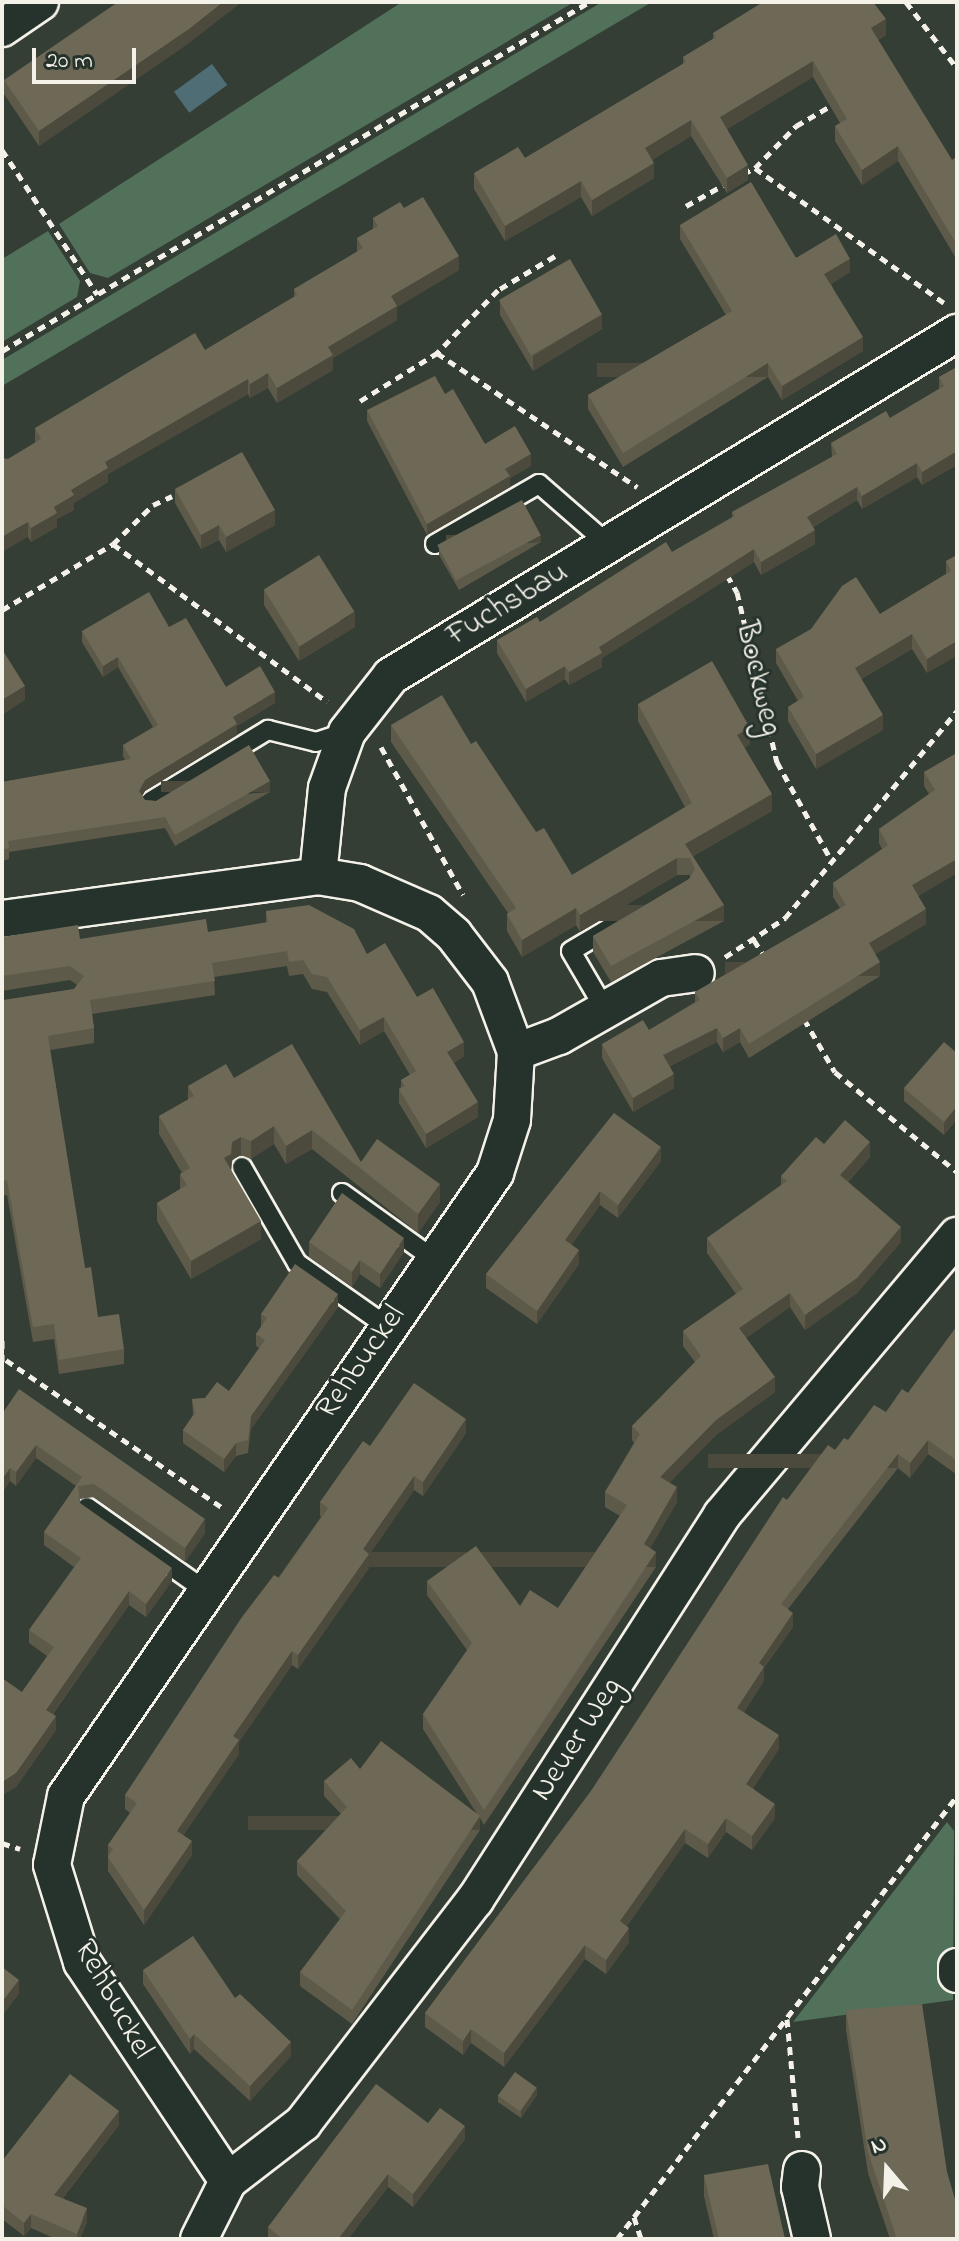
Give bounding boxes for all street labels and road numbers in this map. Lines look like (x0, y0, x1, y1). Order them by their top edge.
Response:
street label: Fuchsbau (440, 554, 576, 656)
street label: Bockweg (725, 618, 789, 740)
street label: Rehbuckel (309, 1299, 415, 1427)
street label: Neuer Weg (524, 1671, 632, 1809)
street label: Rehbuckel (64, 1934, 160, 2066)

